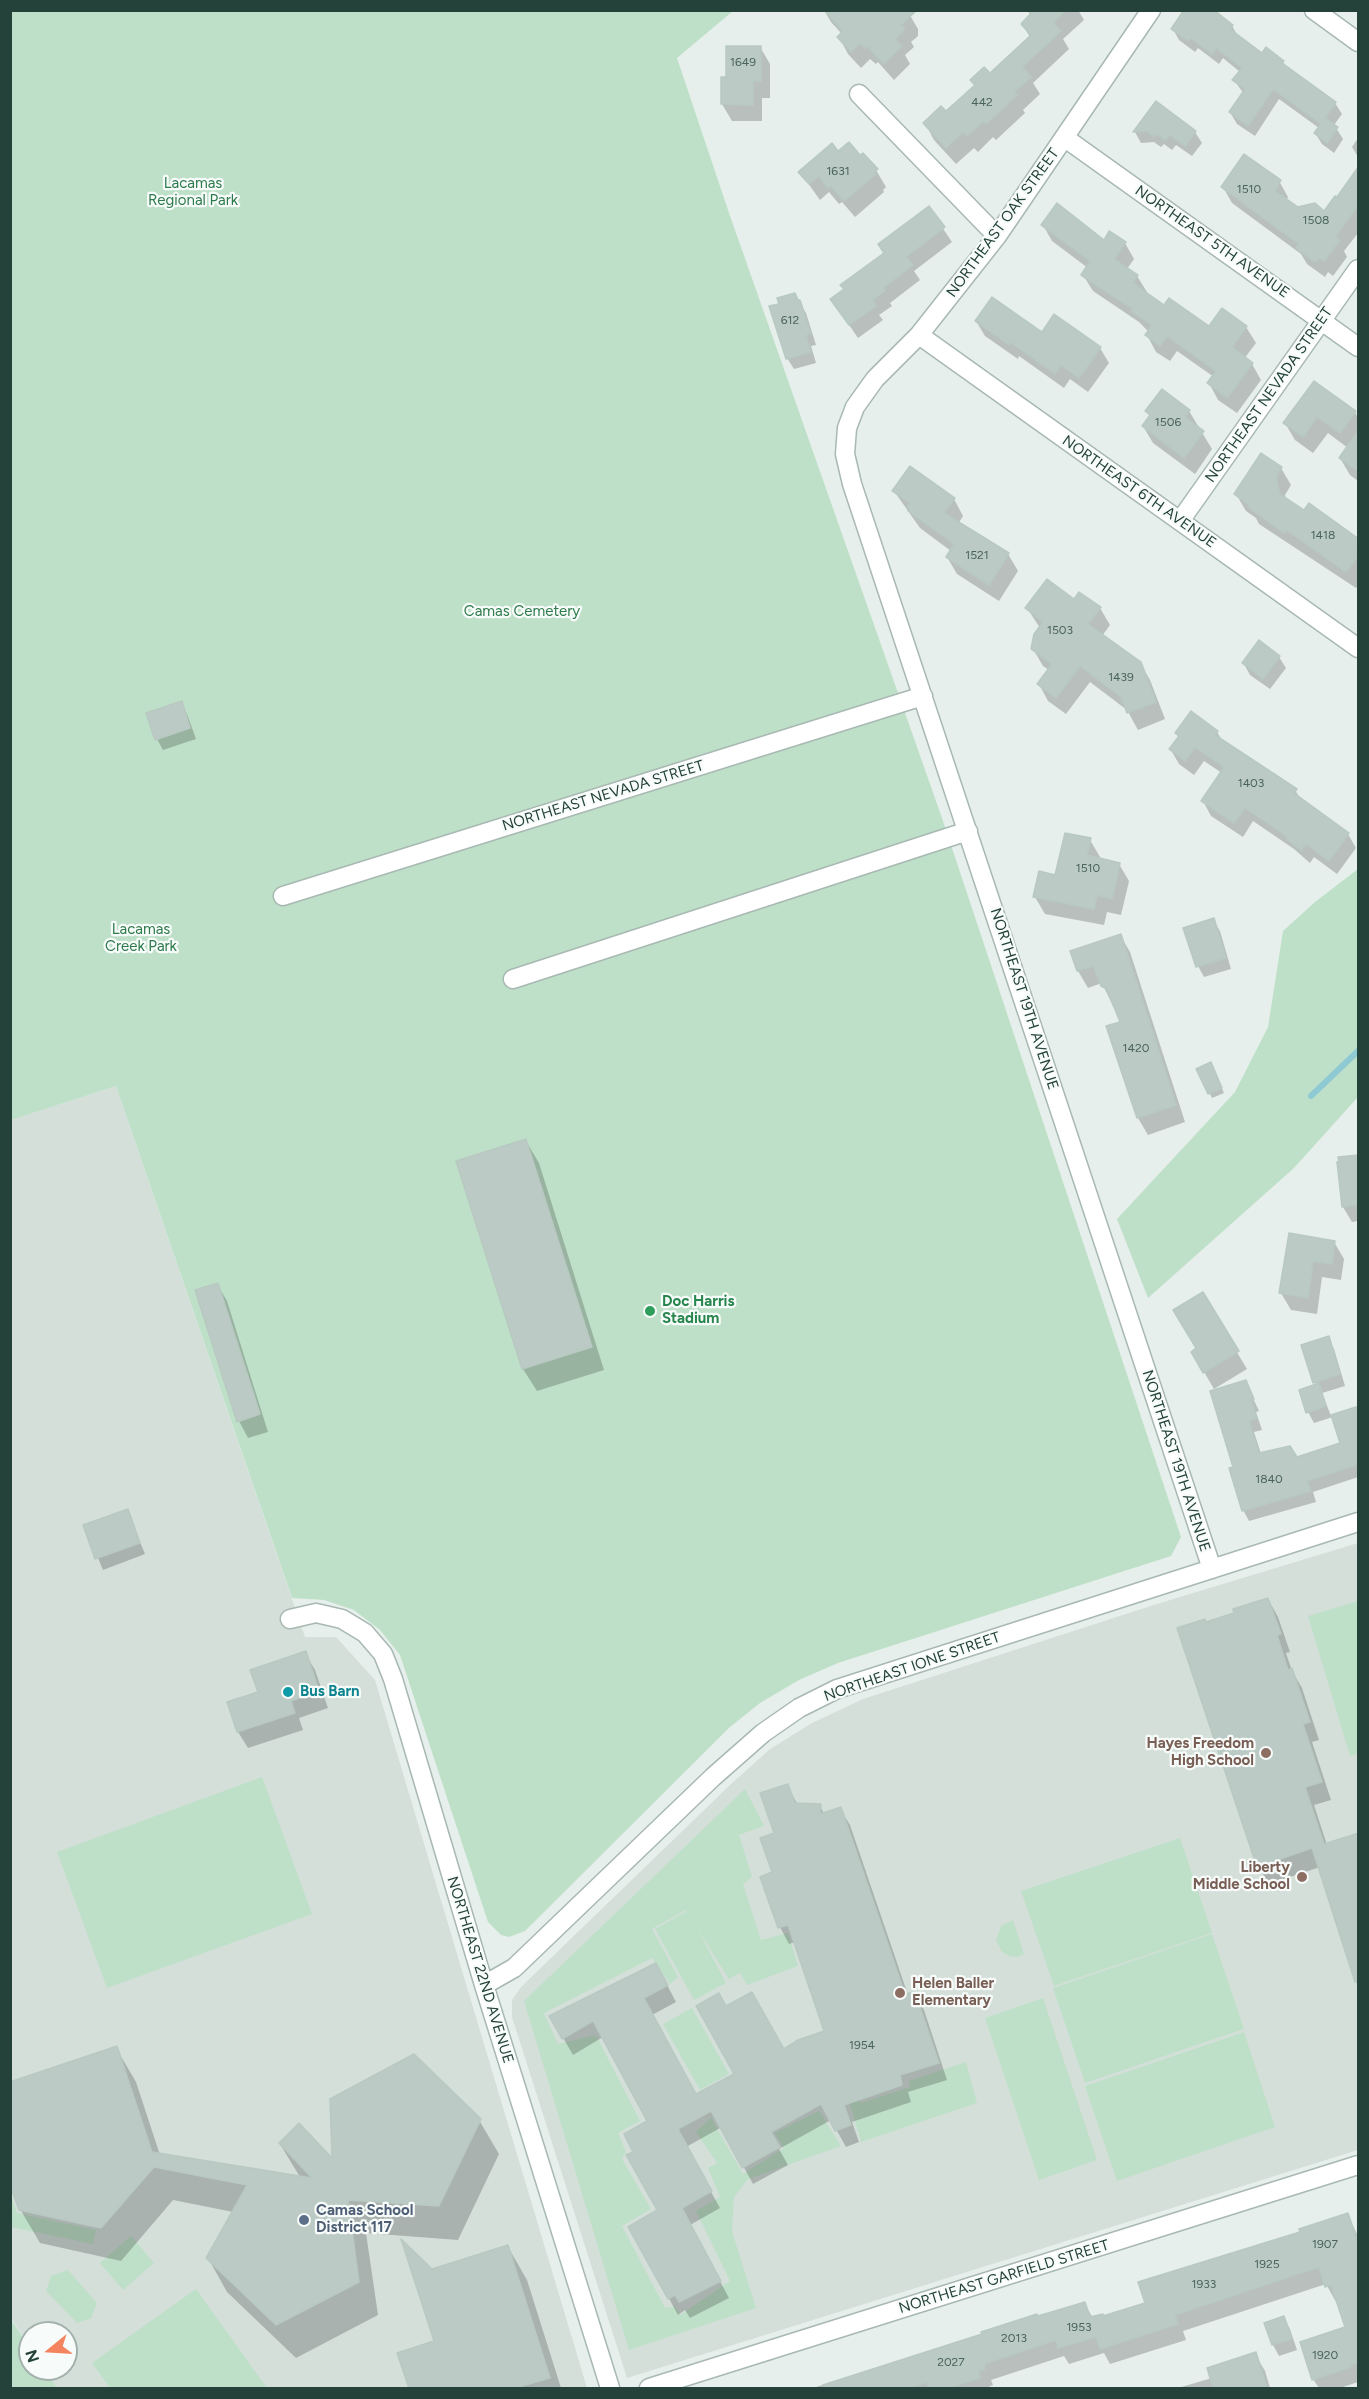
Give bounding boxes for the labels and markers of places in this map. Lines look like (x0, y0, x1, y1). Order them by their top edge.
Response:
place label: Doc Harris Stadium (662, 1293, 735, 1328)
marker: Doc Harris Stadium (643, 1304, 657, 1318)
place label: Bus Barn (300, 1683, 360, 1701)
marker: Bus Barn (281, 1685, 295, 1699)
place label: Hayes Freedom High School (1147, 1735, 1254, 1770)
marker: Hayes Freedom High School (1259, 1746, 1273, 1760)
place label: Liberty Middle School (1193, 1859, 1290, 1894)
marker: Liberty Middle School (1295, 1870, 1309, 1884)
place label: Helen Baller Elementary (912, 1975, 994, 2010)
marker: Helen Baller Elementary (893, 1986, 907, 2000)
place label: Camas School District 117 (316, 2202, 413, 2237)
marker: Camas School District 117 (297, 2213, 311, 2227)

